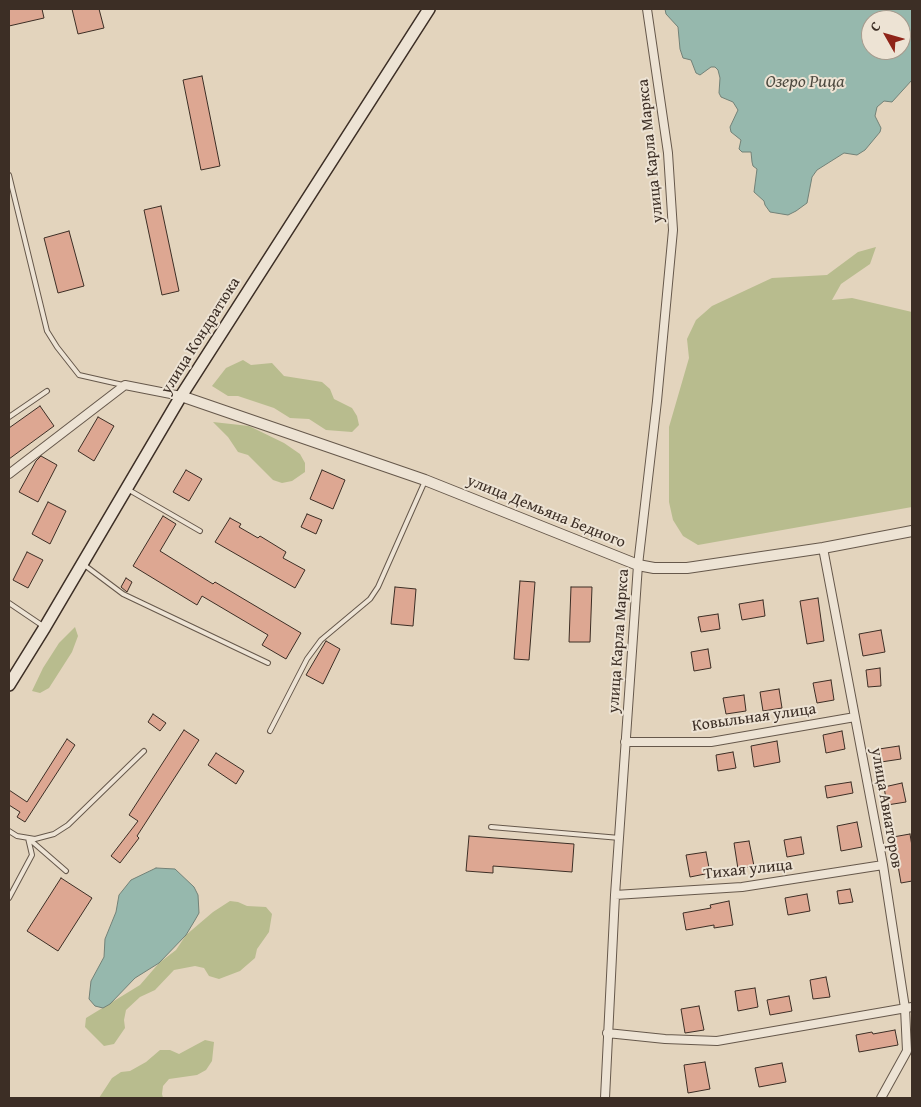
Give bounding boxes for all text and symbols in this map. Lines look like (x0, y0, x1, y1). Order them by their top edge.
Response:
north arrow (861, 10, 911, 60)
text: С (865, 17, 885, 36)
water label: Озеро Рица (765, 71, 845, 93)
street label: улица Карла Маркса (634, 78, 668, 224)
street label: улица Кондратюка (157, 274, 245, 398)
street label: улица Демьяна Бедного (464, 471, 628, 553)
street label: улица Карла Маркса (604, 568, 634, 714)
street label: Ковыльная улица (691, 700, 817, 736)
street label: улица Авиаторов (866, 746, 906, 870)
street label: Тихая улица (703, 856, 793, 884)

